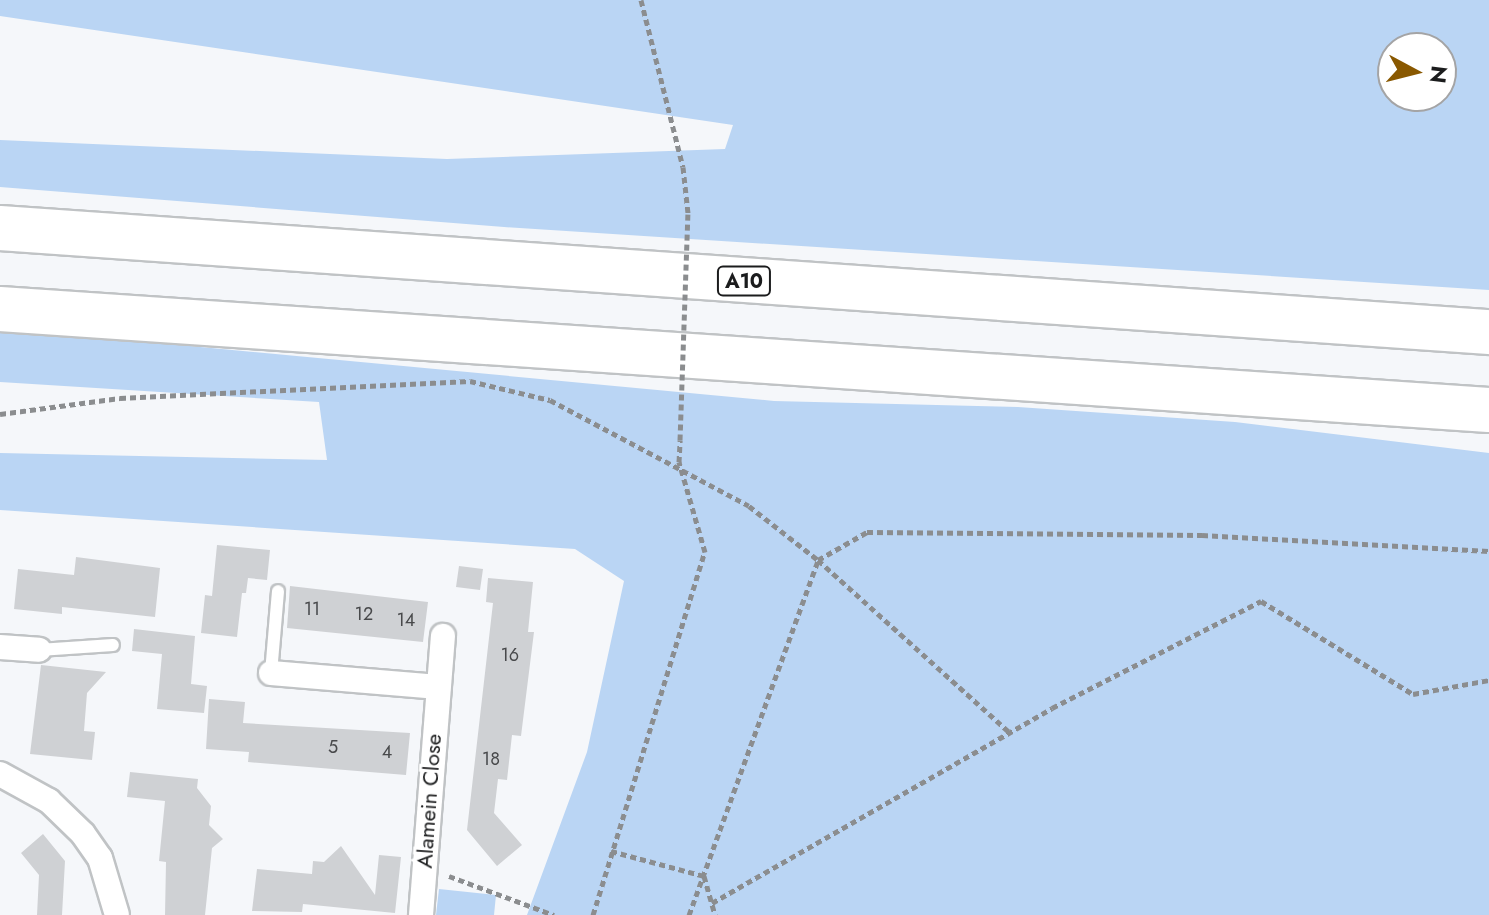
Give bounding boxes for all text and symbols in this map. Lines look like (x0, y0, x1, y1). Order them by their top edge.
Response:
north arrow (1377, 32, 1457, 112)
text: N (1422, 64, 1456, 85)
road number: A10 (716, 265, 772, 297)
house number: 11 (304, 598, 320, 620)
house number: 12 (355, 603, 373, 625)
house number: 14 (397, 609, 415, 631)
house number: 16 (501, 644, 519, 666)
street label: Alamein Close (411, 733, 447, 869)
house number: 5 (328, 736, 338, 758)
house number: 4 (382, 741, 392, 763)
house number: 18 (482, 748, 500, 770)

